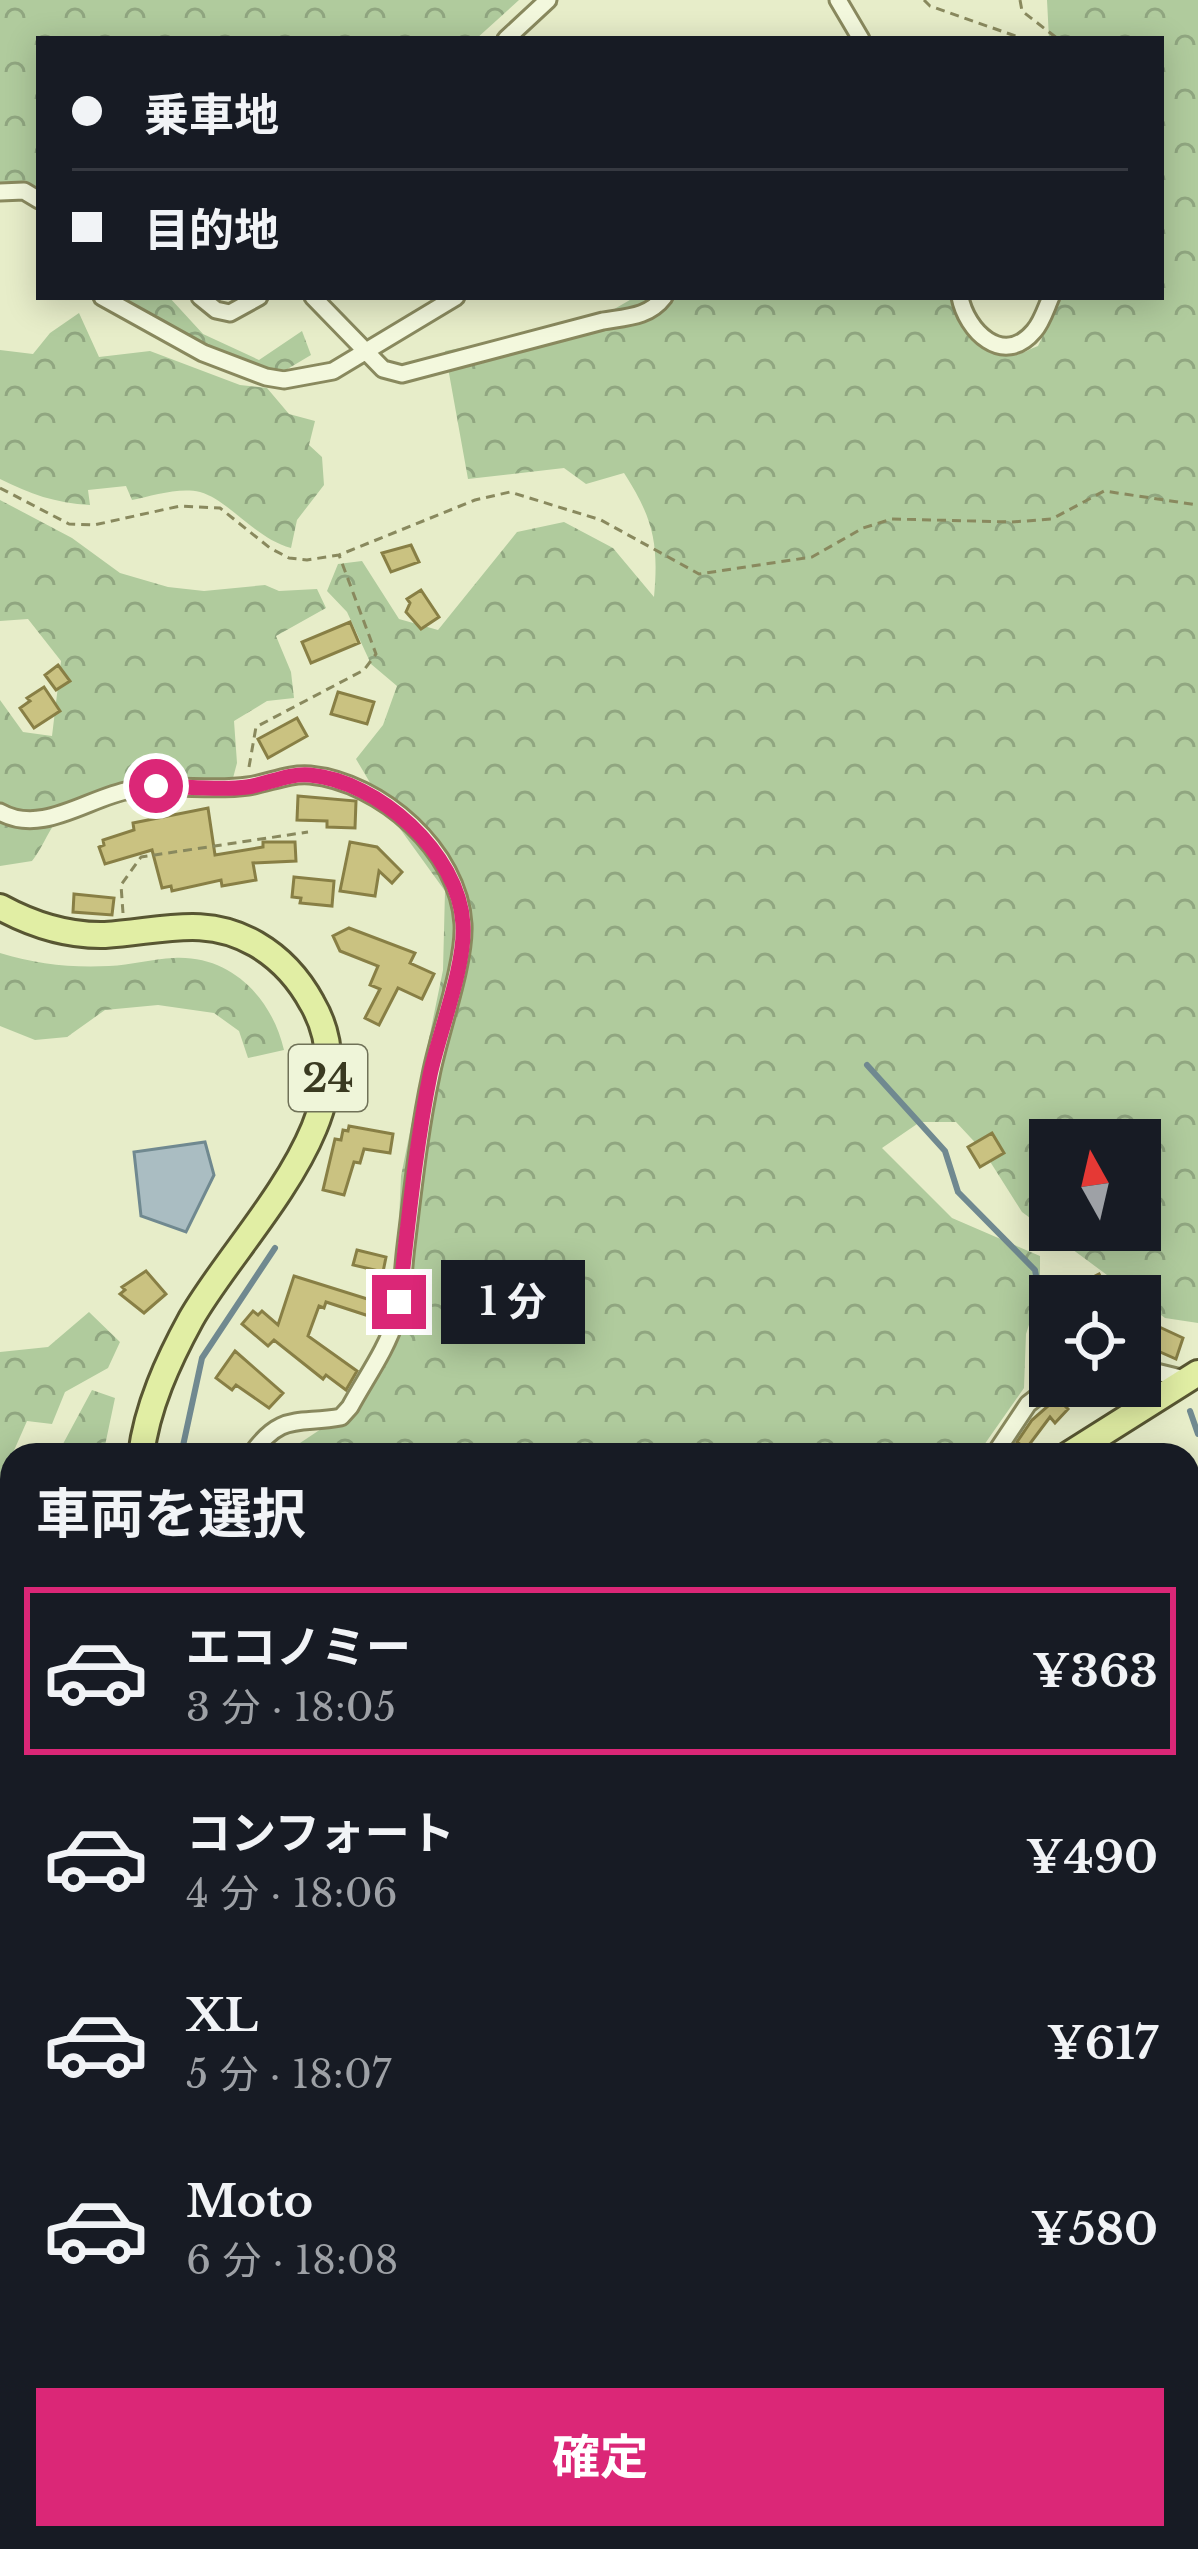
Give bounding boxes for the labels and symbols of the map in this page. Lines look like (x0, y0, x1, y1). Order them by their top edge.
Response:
route start (129, 759, 183, 813)
road number: 24 (289, 1045, 367, 1111)
north arrow (1029, 1119, 1161, 1251)
callout: 1 分 (441, 1260, 585, 1344)
route end (372, 1275, 426, 1329)

